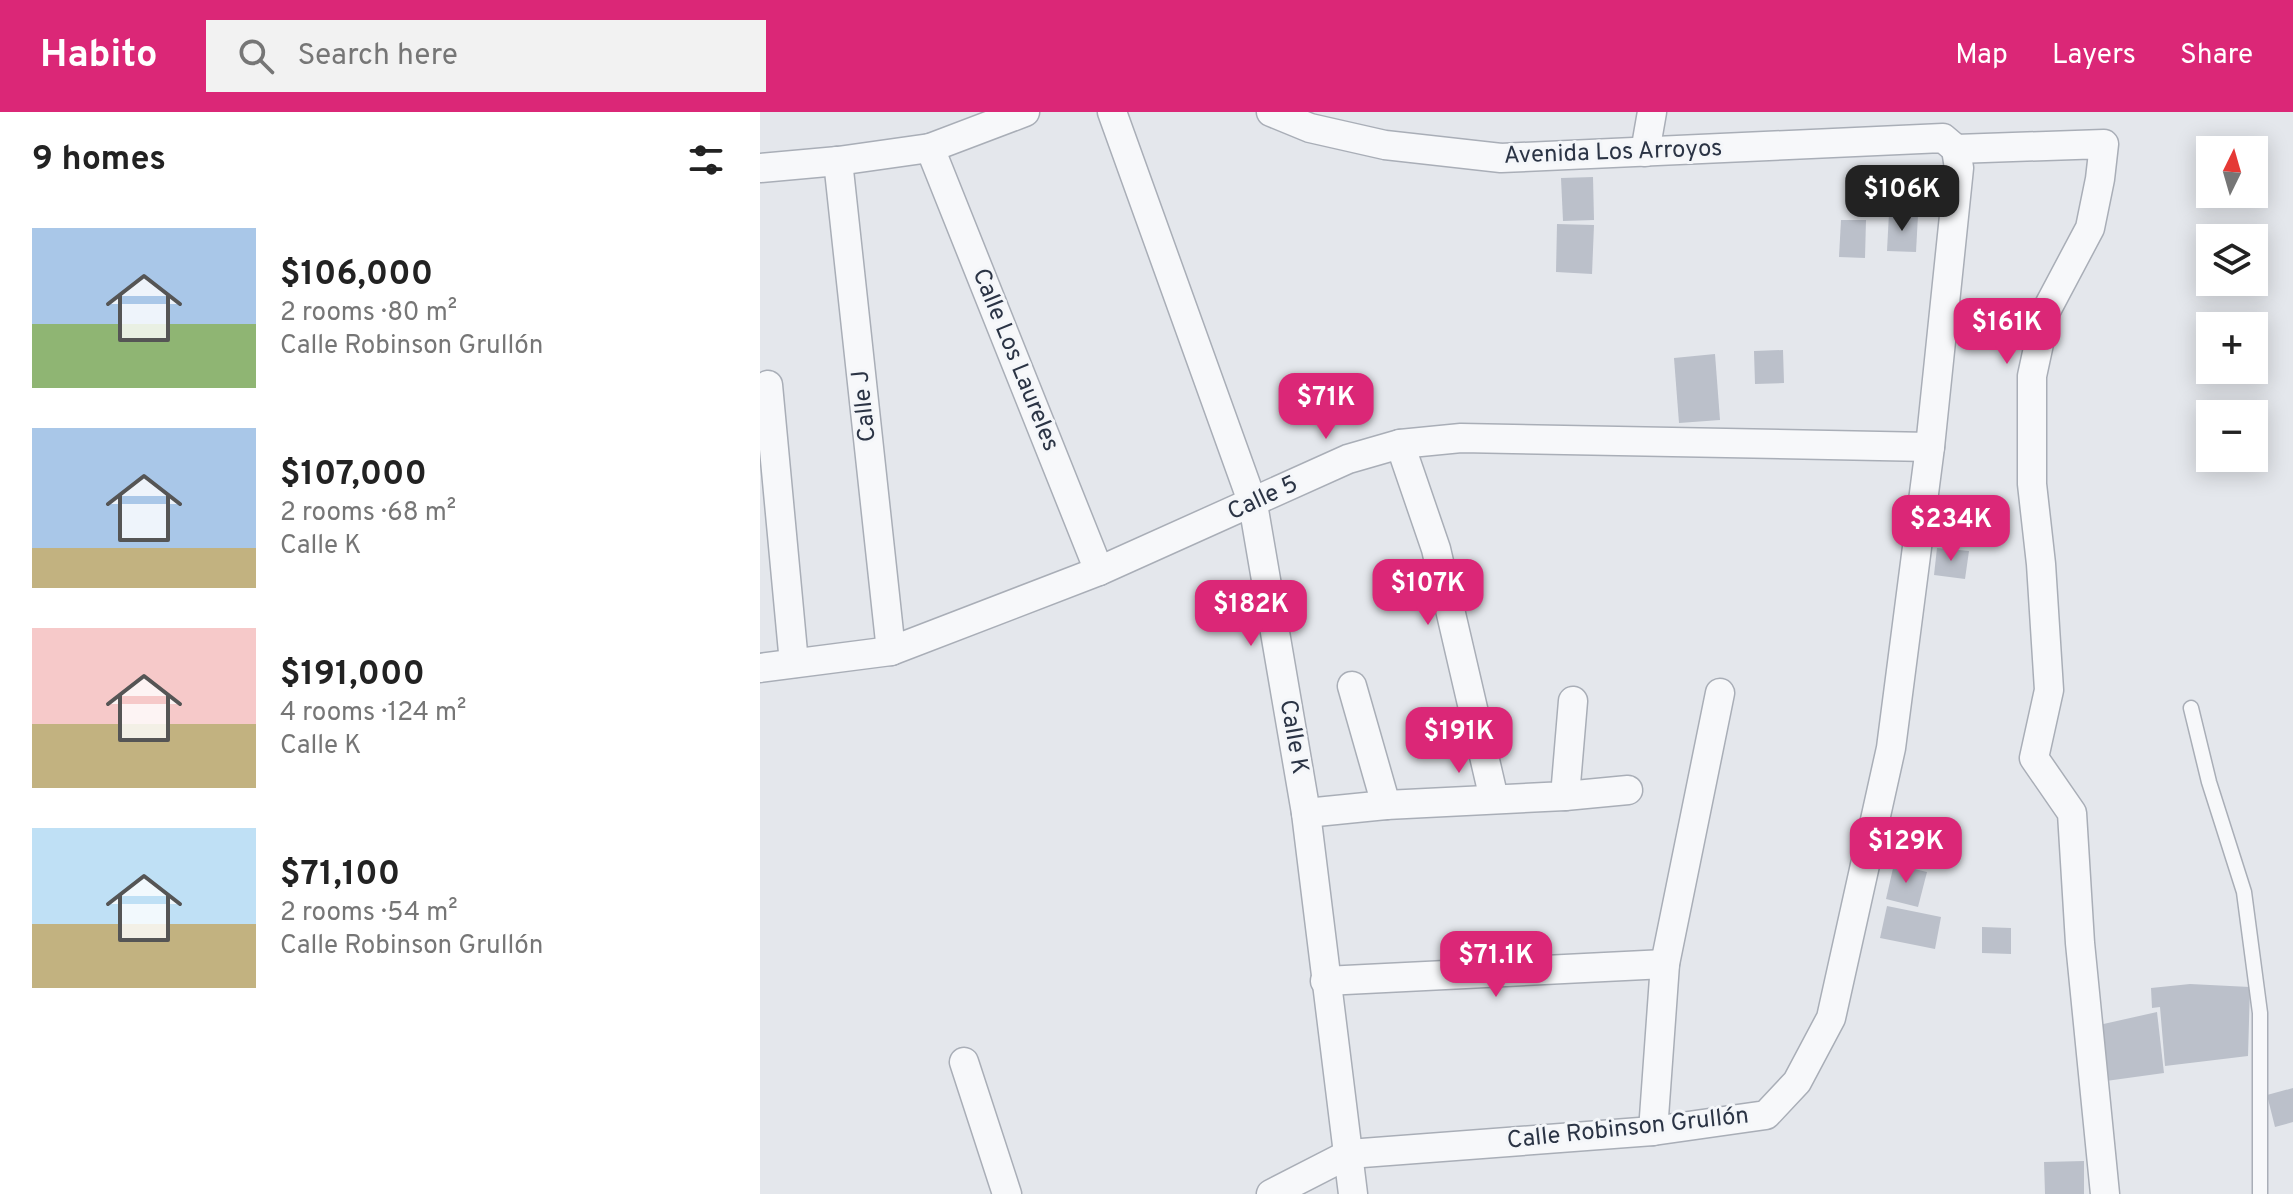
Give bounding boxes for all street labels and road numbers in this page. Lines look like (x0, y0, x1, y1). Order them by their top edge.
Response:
street label: Avenida Los Arroyos (1503, 134, 1723, 172)
street label: Calle Los Laureles (965, 264, 1065, 456)
street label: Calle J (846, 368, 884, 444)
street label: Calle 5 (1223, 470, 1303, 528)
street label: Calle K (1272, 697, 1314, 777)
street label: Calle Robinson Grullón (1506, 1101, 1750, 1157)

